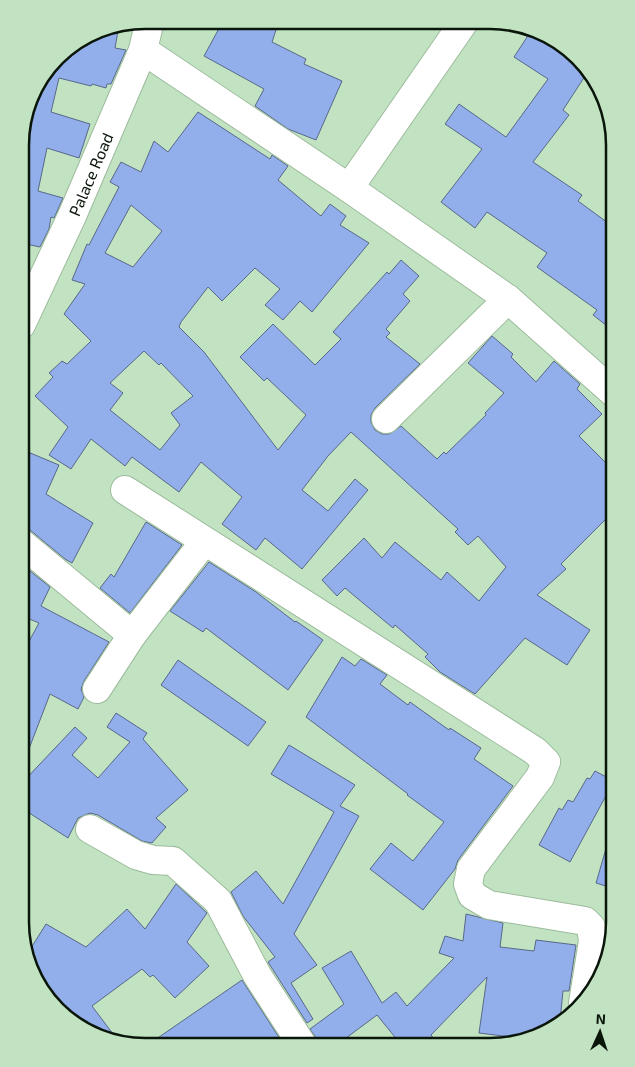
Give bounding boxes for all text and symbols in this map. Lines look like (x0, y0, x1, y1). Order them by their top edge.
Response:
street label: Palace Road (64, 130, 116, 218)
north arrow (575, 1007, 625, 1057)
text: N (595, 1010, 606, 1027)

